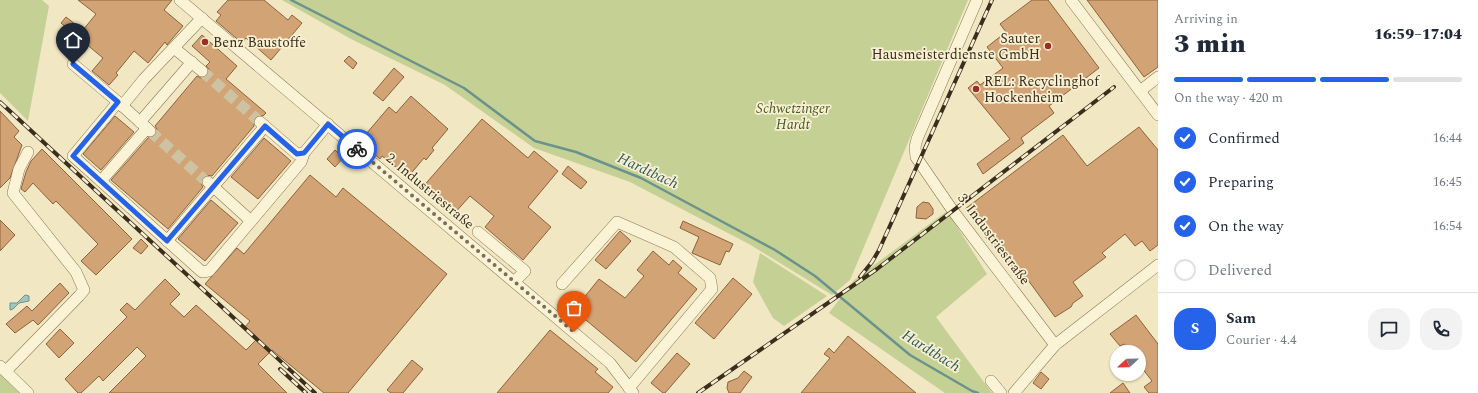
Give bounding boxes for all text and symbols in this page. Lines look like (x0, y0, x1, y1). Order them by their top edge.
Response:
text: Arriving in (1174, 9, 1238, 29)
pin (56, 23, 90, 64)
text: 16:59–17:04 (1374, 23, 1462, 46)
text: 3 min (1174, 24, 1246, 64)
place label: Sauter Hausmeisterdienste GmbH (871, 28, 1040, 65)
icon: home (62, 29, 84, 51)
place label: Benz Baustoffe (213, 32, 306, 53)
marker: Benz Baustoffe (200, 37, 210, 47)
marker: Sauter Hausmeisterdienste GmbH (1043, 41, 1053, 51)
place label: REL: Recyclinghof Hockenheim (984, 71, 1100, 108)
marker: REL: Recyclinghof Hockenheim (971, 84, 981, 94)
text: On the way · 420 m (1174, 88, 1283, 108)
park label: Schwetzinger Hardt (756, 98, 830, 135)
icon: check (1174, 127, 1196, 149)
text: Confirmed (1208, 127, 1280, 150)
text: 16:44 (1433, 128, 1462, 148)
courier (337, 129, 377, 169)
icon: bike (346, 138, 368, 160)
water label: Hardtbach (614, 147, 683, 195)
street label: 2. Industriestraße (381, 148, 479, 234)
icon: check (1174, 171, 1196, 193)
text: Preparing (1208, 171, 1274, 194)
text: 16:45 (1433, 172, 1462, 192)
street label: 3. Industriestraße (953, 189, 1036, 289)
icon: check (1174, 215, 1196, 237)
text: On the way (1208, 215, 1283, 238)
text: 16:54 (1433, 216, 1462, 236)
text: Delivered (1208, 259, 1272, 282)
pin (557, 291, 591, 332)
icon: bag (563, 297, 585, 319)
text: Sam (1226, 307, 1256, 330)
button: chat (1368, 308, 1410, 350)
button: phone (1420, 308, 1462, 350)
text: S (1191, 317, 1199, 340)
water label: Hardtbach (897, 324, 965, 378)
text: Courier · 4.4 (1226, 330, 1296, 350)
north arrow (1110, 345, 1146, 381)
map controls (1110, 345, 1146, 381)

